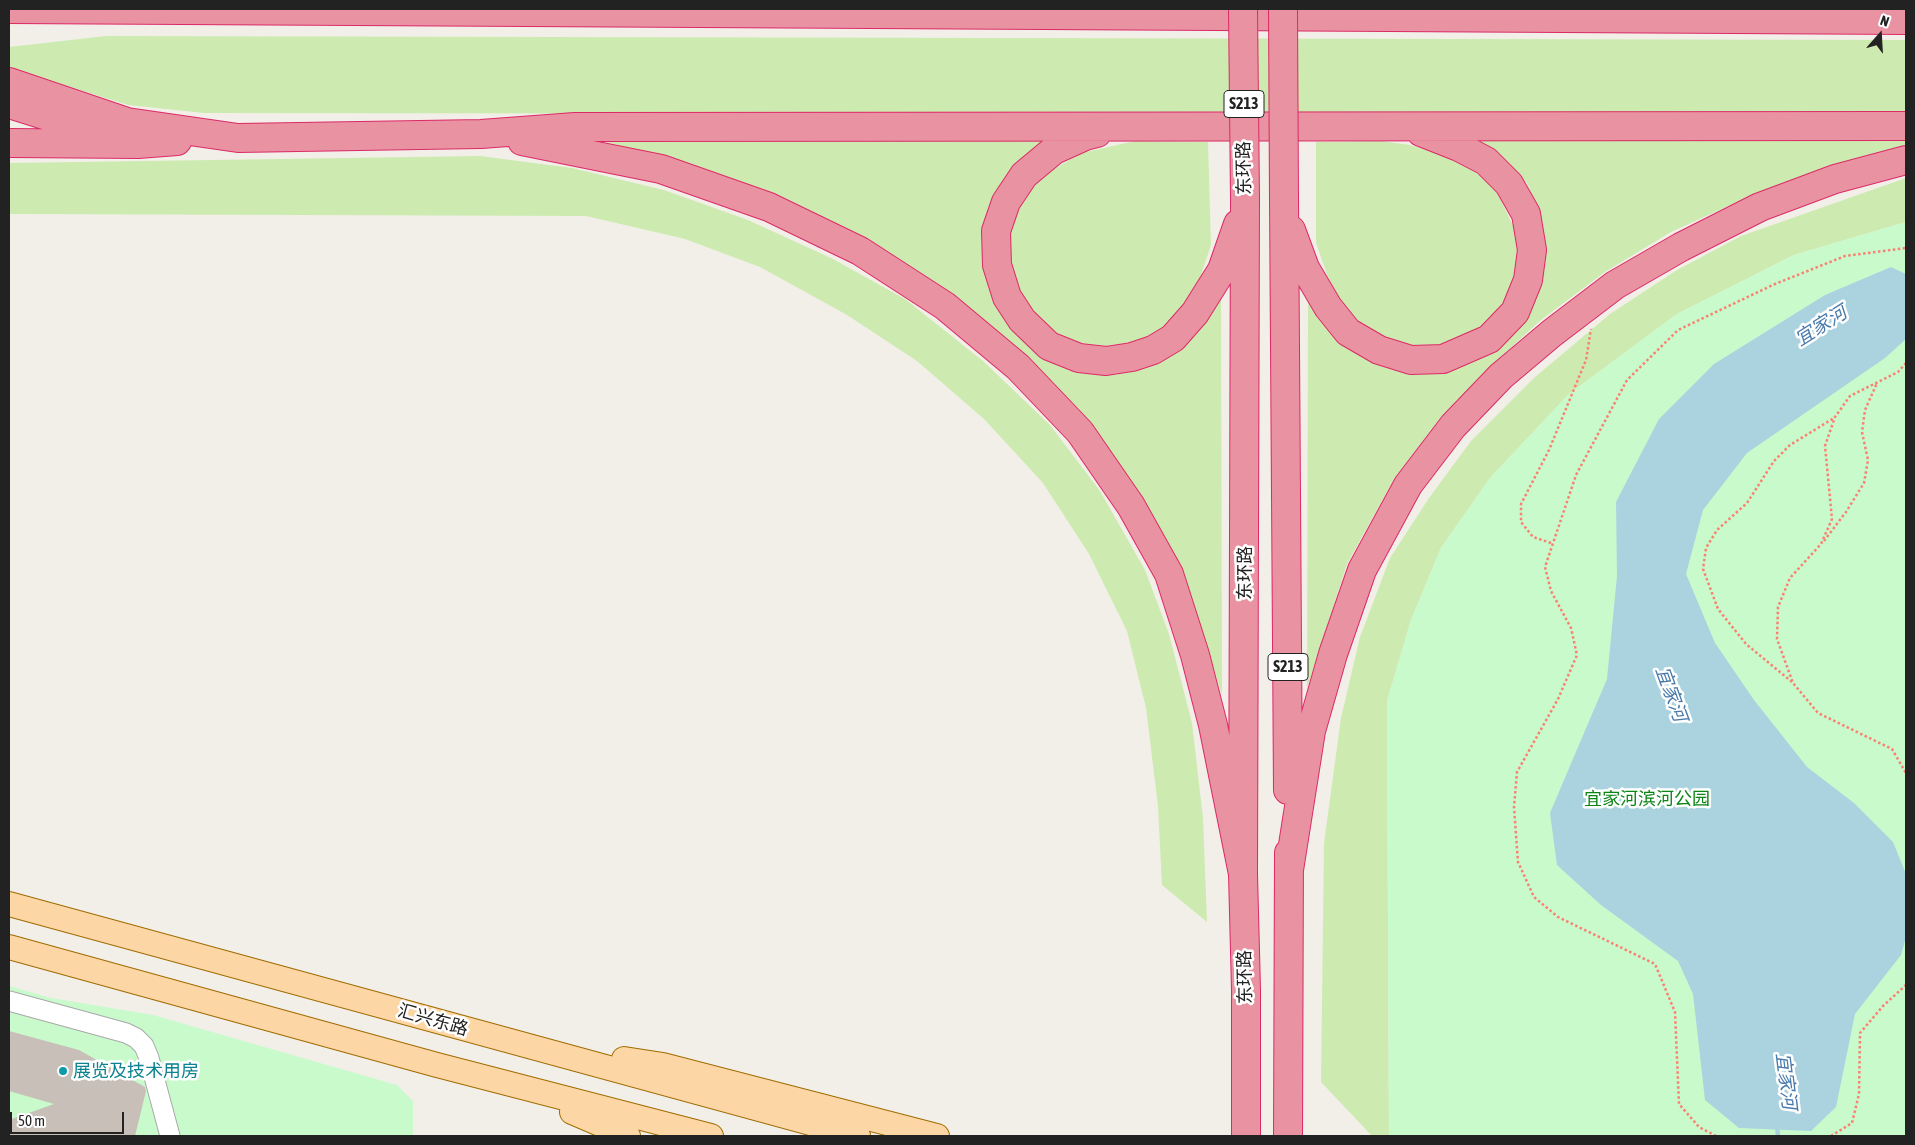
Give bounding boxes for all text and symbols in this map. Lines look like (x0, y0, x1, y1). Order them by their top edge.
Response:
north arrow (1855, 10, 1905, 60)
text: N (1878, 12, 1891, 30)
road number: S213 (1224, 90, 1264, 118)
street label: 东环路 (1233, 141, 1255, 195)
water label: 宜家河 (1791, 301, 1851, 351)
street label: 东环路 (1234, 546, 1256, 600)
road number: S213 (1268, 654, 1308, 680)
water label: 宜家河 (1651, 663, 1691, 725)
park label: 宜家河滨河公园 (1584, 788, 1710, 810)
street label: 东环路 (1234, 950, 1256, 1004)
street label: 汇兴东路 (395, 1000, 471, 1040)
water label: 宜家河 (1771, 1051, 1801, 1111)
place label: 展览及技术用房 (73, 1060, 199, 1082)
marker: 展览及技术用房 (57, 1065, 69, 1077)
scale bar (12, 1102, 126, 1134)
text: 50 m (18, 1112, 45, 1129)

